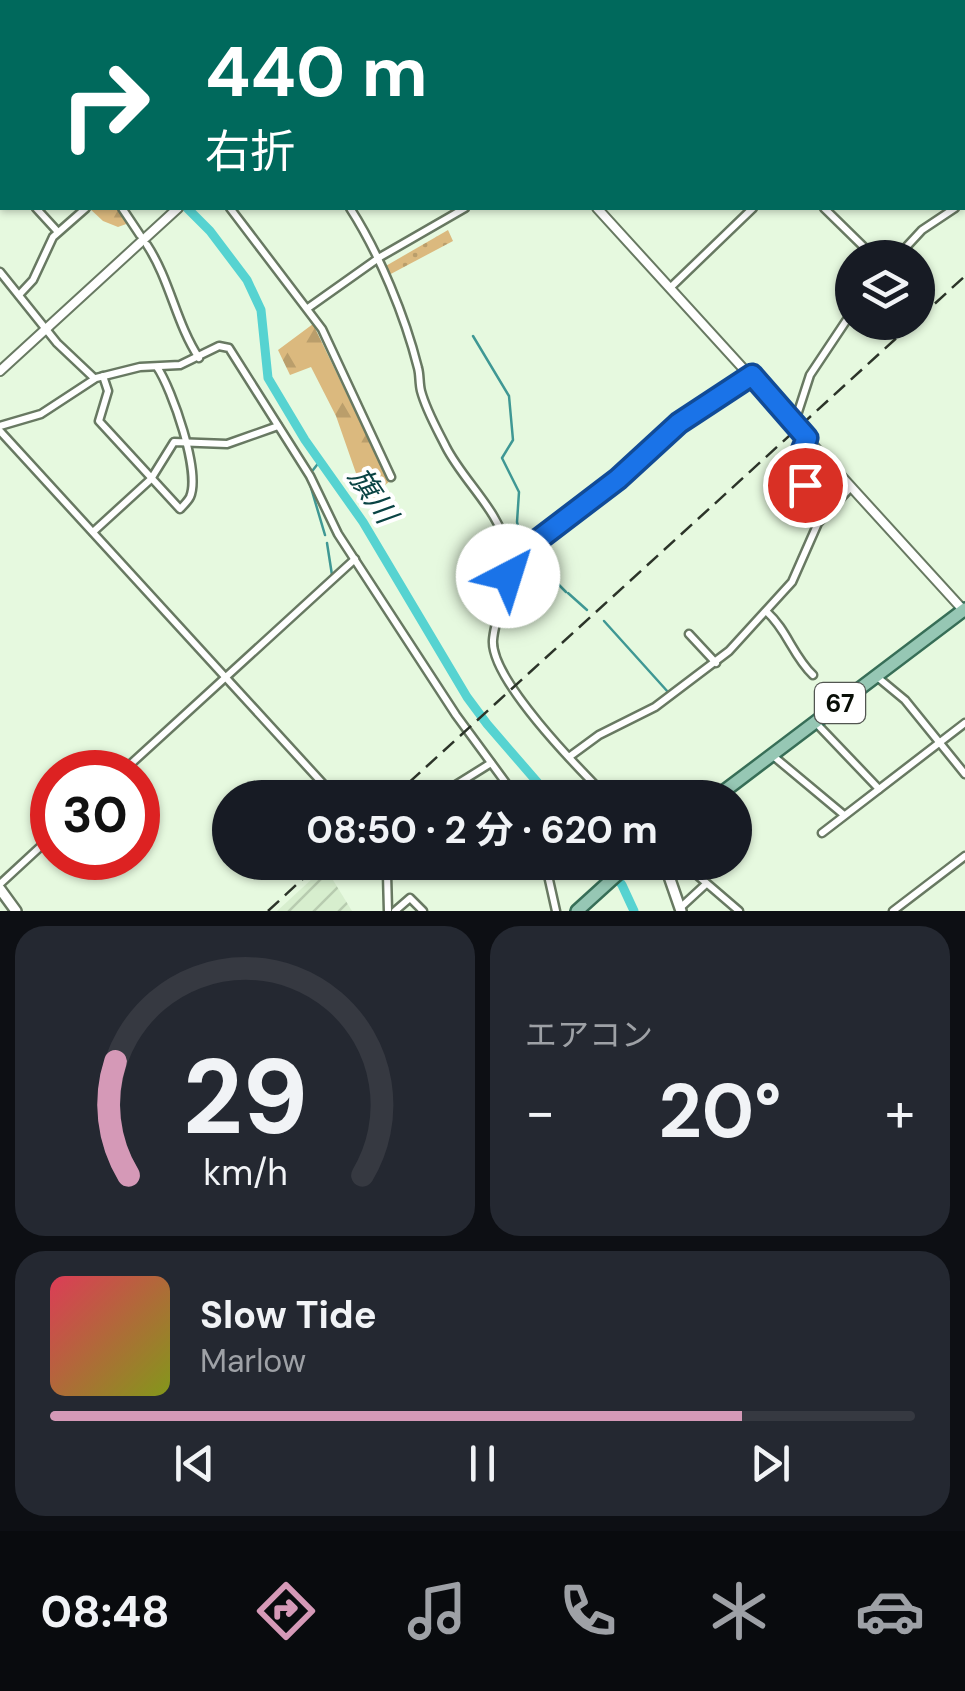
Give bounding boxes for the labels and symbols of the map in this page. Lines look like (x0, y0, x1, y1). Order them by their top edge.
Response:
pin (763, 443, 848, 528)
water label: 旗川 (340, 459, 408, 533)
position arrow (456, 524, 560, 628)
road number: 67 (815, 683, 865, 723)
speed limit sign: 30 (30, 750, 160, 880)

